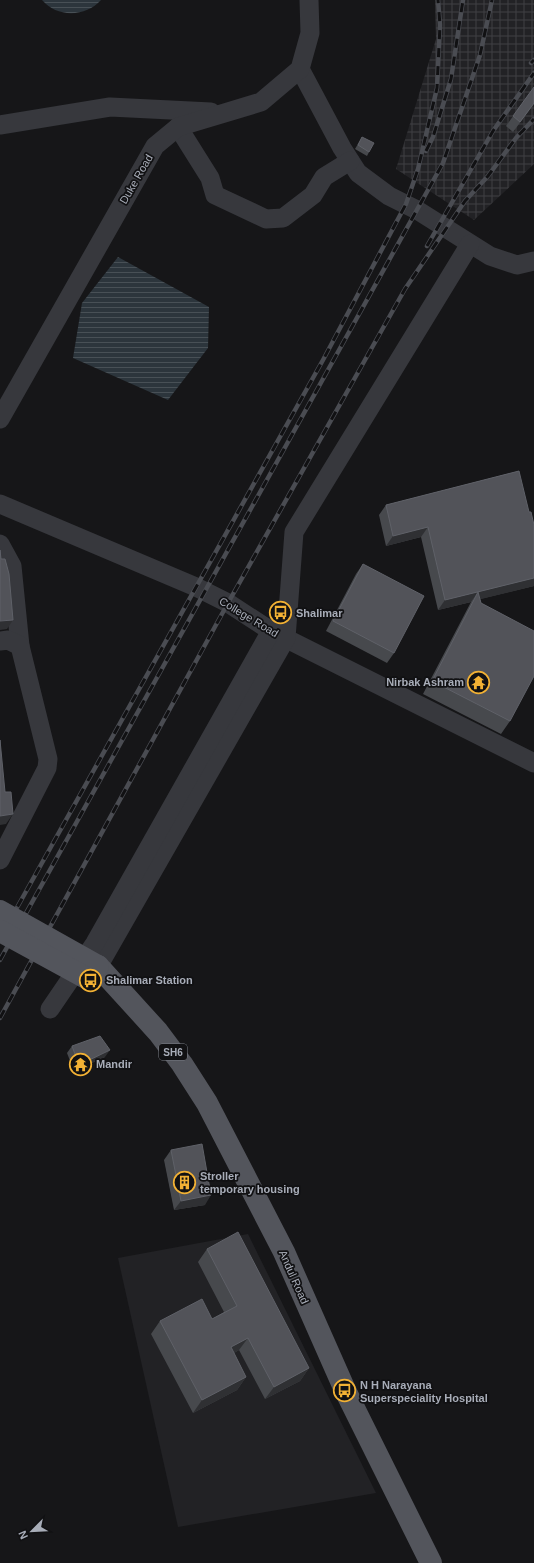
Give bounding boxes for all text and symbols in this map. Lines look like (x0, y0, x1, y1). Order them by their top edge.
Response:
street label: Duke Road (117, 152, 155, 206)
street label: College Road (217, 595, 281, 639)
bus stop icon: Shalimar (268, 600, 294, 626)
place label: Shalimar (296, 607, 343, 619)
temple icon: Nirbak Ashram (466, 669, 492, 695)
place label: Nirbak Ashram (386, 676, 464, 688)
bus stop icon: Shalimar Station (78, 967, 104, 993)
place label: Shalimar Station (106, 974, 193, 986)
road number: SH6 (159, 1044, 187, 1060)
temple icon: Mandir (68, 1051, 94, 1077)
place label: Mandir (96, 1058, 133, 1070)
building icon: Stroller temporary housing (171, 1169, 197, 1195)
place label: Stroller temporary housing (200, 1170, 300, 1195)
street label: Andul Road (277, 1248, 311, 1306)
bus stop icon: N H Narayana Superspeciality Hospital (331, 1378, 357, 1404)
place label: N H Narayana Superspeciality Hospital (360, 1379, 488, 1404)
north arrow (12, 1511, 52, 1551)
text: N (16, 1529, 30, 1541)

